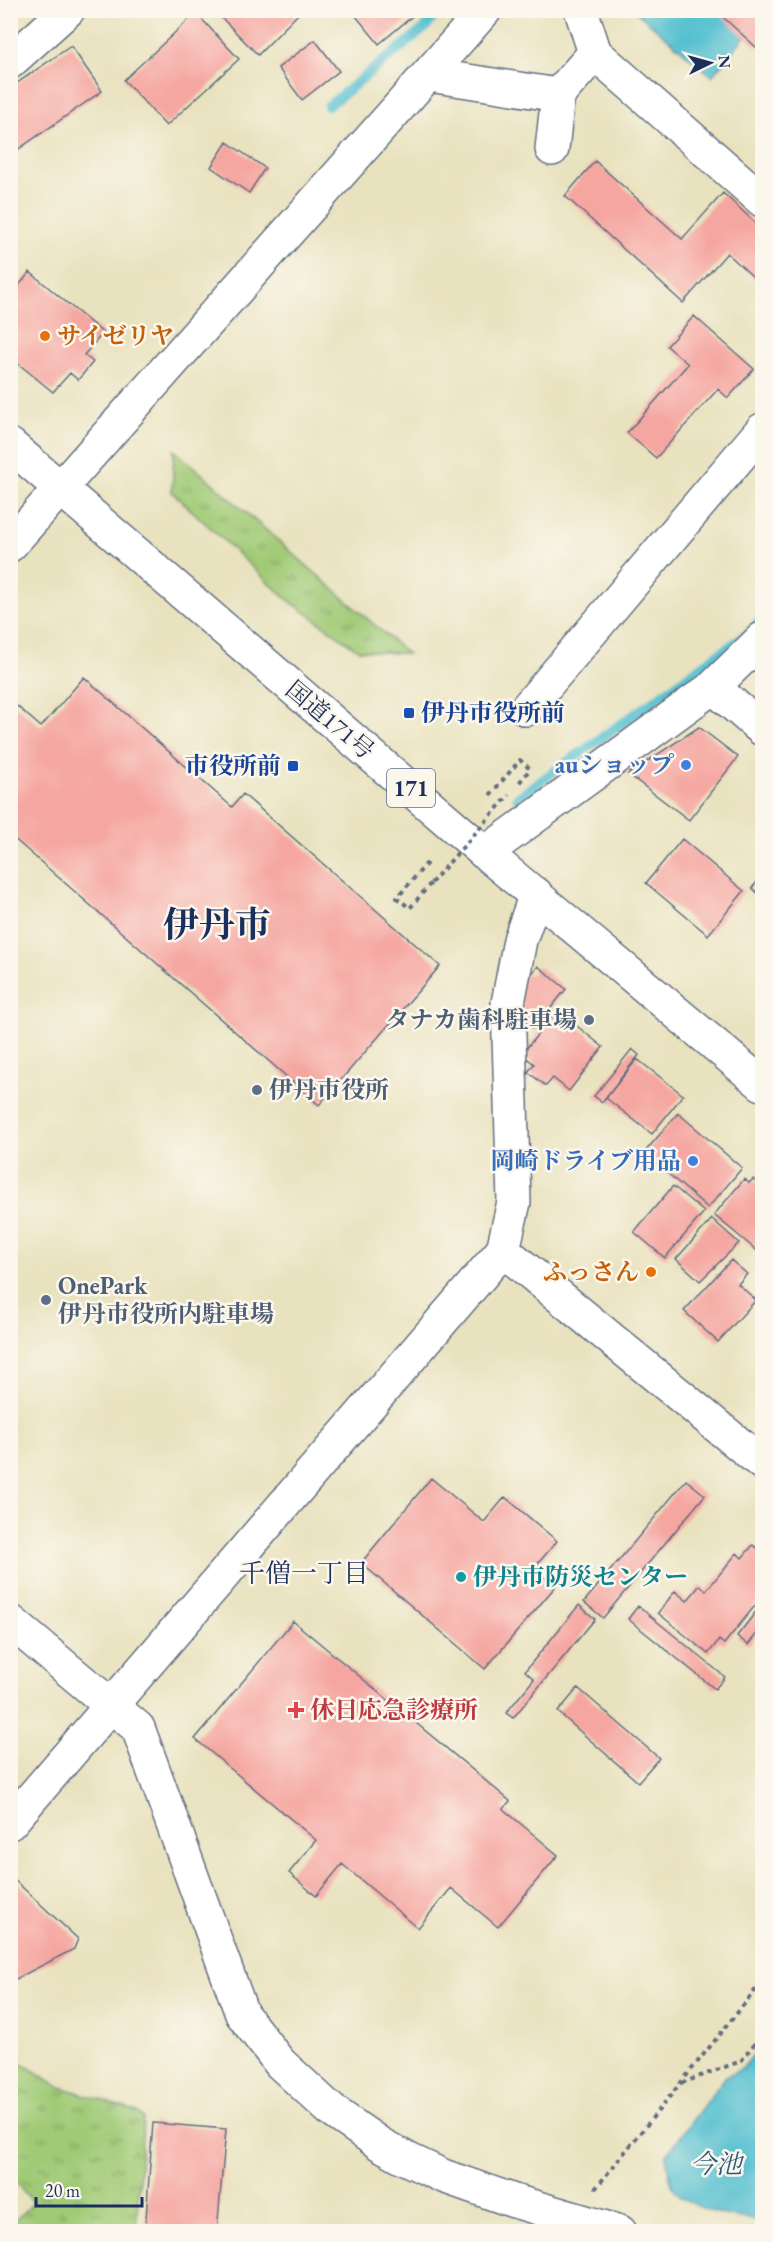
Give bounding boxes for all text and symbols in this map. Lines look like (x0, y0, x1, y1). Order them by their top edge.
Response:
north arrow (680, 33, 740, 93)
text: N (713, 54, 735, 69)
place label: サイゼリヤ (57, 320, 174, 351)
marker: サイゼリヤ (38, 329, 52, 343)
street label: 国道171号 (280, 673, 381, 766)
place label: 伊丹市役所前 (421, 697, 565, 728)
marker: 伊丹市役所前 (402, 706, 416, 720)
place label: auショップ (555, 749, 675, 780)
place label: 市役所前 (185, 750, 281, 781)
marker: auショップ (679, 758, 693, 772)
marker: 市役所前 (286, 759, 300, 773)
road number: 171 (387, 769, 435, 807)
district label: 伊丹市 (163, 901, 271, 948)
place label: タナカ歯科駐車場 (385, 1004, 577, 1035)
marker: タナカ歯科駐車場 (582, 1013, 596, 1027)
place label: 伊丹市役所 (269, 1074, 389, 1105)
marker: 伊丹市役所 (250, 1083, 264, 1097)
place label: 岡崎ドライブ用品 (490, 1145, 681, 1176)
marker: 岡崎ドライブ用品 (686, 1154, 700, 1168)
place label: ふっさん (543, 1256, 639, 1287)
marker: ふっさん (644, 1265, 658, 1279)
place label: OnePark 伊丹市役所内駐車場 (58, 1270, 274, 1329)
marker: OnePark 伊丹市役所内駐車場 (39, 1293, 53, 1307)
district label: 千僧一丁目 (239, 1556, 369, 1590)
place label: 伊丹市防災センター (473, 1561, 688, 1592)
marker: 伊丹市防災センター (454, 1570, 468, 1584)
place label: 休日応急診療所 (310, 1694, 478, 1725)
marker: 休日応急診療所 (287, 1701, 305, 1719)
water label: 今池 (690, 2147, 745, 2181)
scale bar (36, 2170, 142, 2208)
text: 20 m (45, 2179, 80, 2202)

